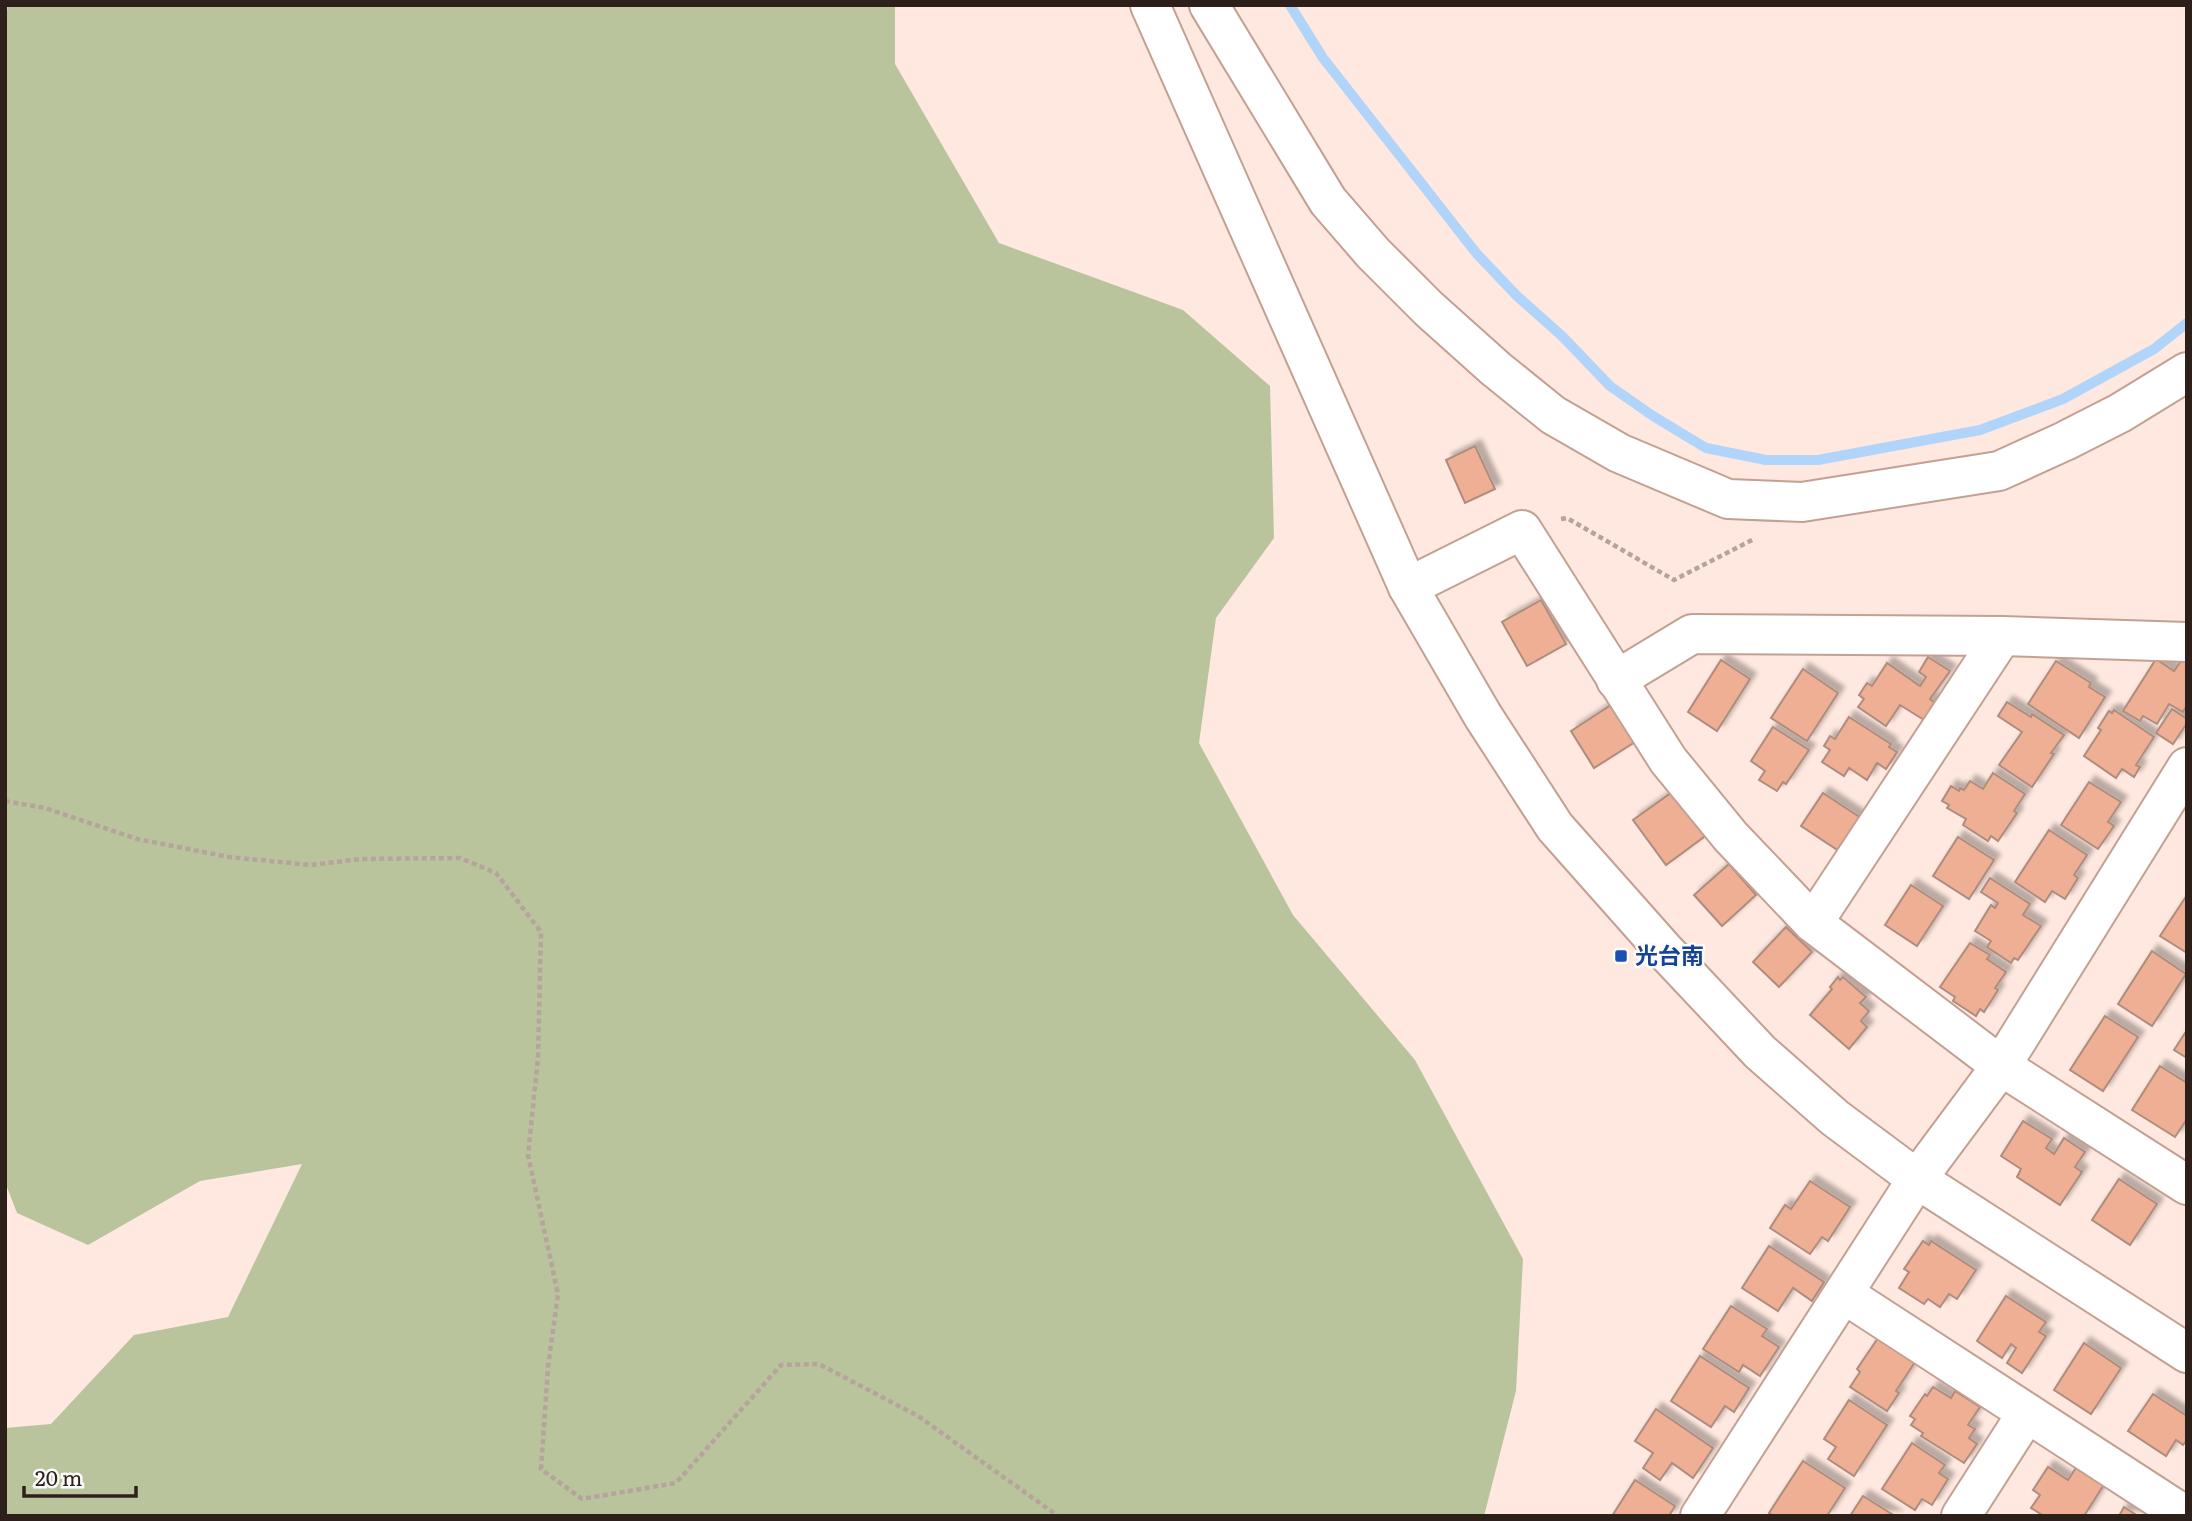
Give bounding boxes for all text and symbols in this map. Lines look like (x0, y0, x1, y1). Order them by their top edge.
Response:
place label: 光台南 (1635, 937, 1704, 971)
marker: 光台南 (1613, 948, 1629, 964)
scale bar (24, 1454, 136, 1498)
text: 20 m (35, 1461, 82, 1492)

